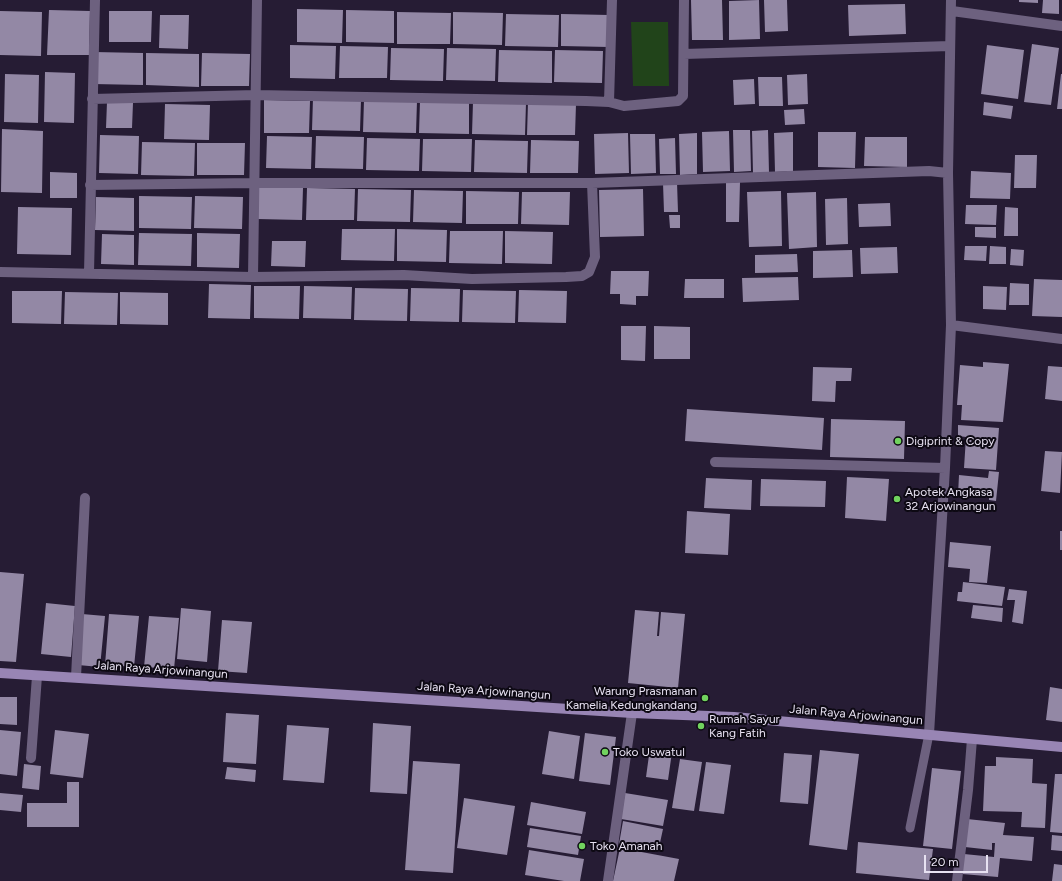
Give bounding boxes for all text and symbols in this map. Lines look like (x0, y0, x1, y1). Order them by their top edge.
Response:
place label: Digiprint & Copy (906, 434, 995, 448)
marker: Digiprint & Copy (893, 436, 903, 446)
place label: Apotek Angkasa 32 Arjowinangun (905, 485, 996, 513)
marker: Apotek Angkasa 32 Arjowinangun (892, 494, 902, 504)
street label: Jalan Raya Arjowinangun (94, 658, 228, 682)
street label: Jalan Raya Arjowinangun (417, 679, 551, 703)
place label: Warung Prasmanan Kamelia Kedungkandang (566, 684, 697, 712)
marker: Warung Prasmanan Kamelia Kedungkandang (700, 693, 710, 703)
street label: Jalan Raya Arjowinangun (789, 702, 923, 728)
place label: Rumah Sayur Kang Fatih (709, 712, 780, 740)
marker: Rumah Sayur Kang Fatih (696, 721, 706, 731)
place label: Toko Uswatul (613, 745, 685, 759)
marker: Toko Uswatul (600, 747, 610, 757)
place label: Toko Amanah (590, 839, 662, 853)
marker: Toko Amanah (577, 841, 587, 851)
scale bar (926, 847, 990, 873)
text: 20 m (931, 855, 959, 869)

